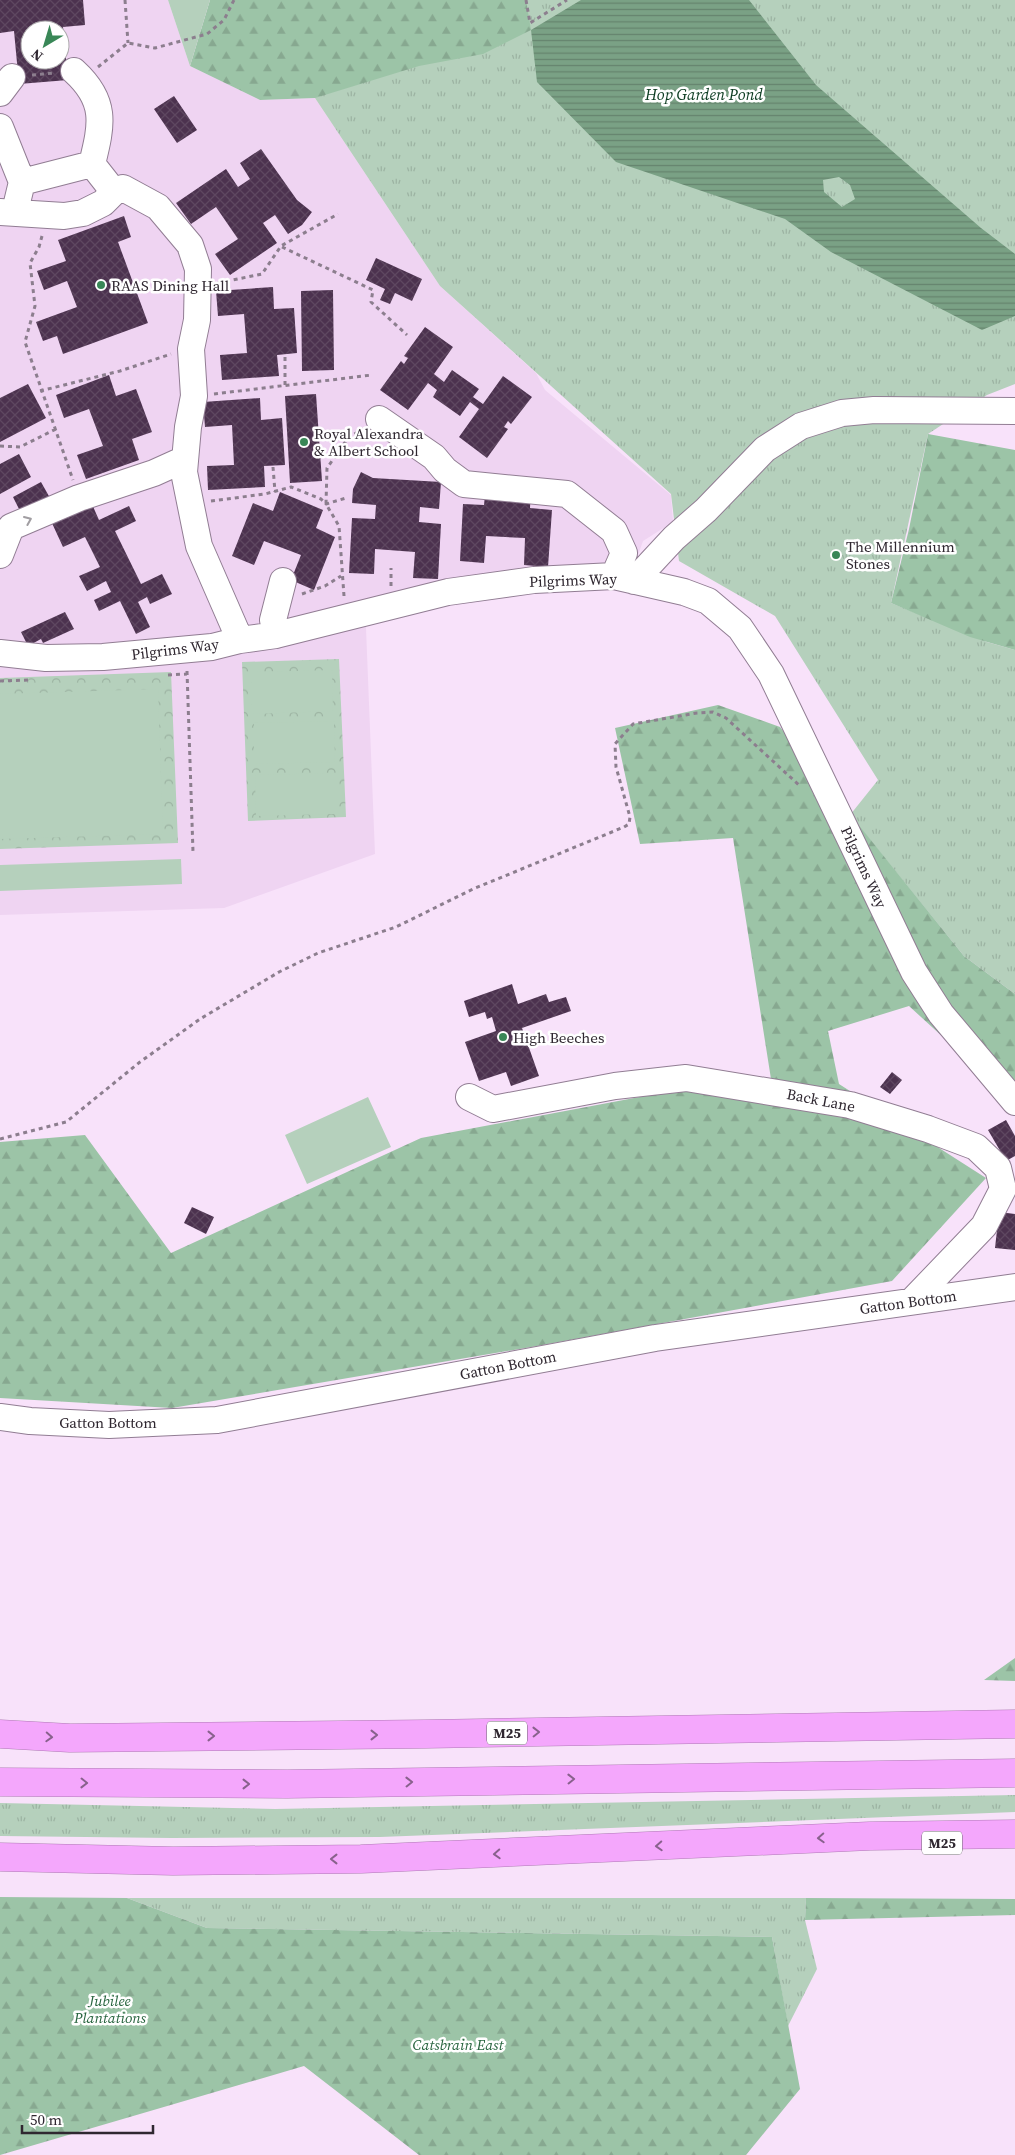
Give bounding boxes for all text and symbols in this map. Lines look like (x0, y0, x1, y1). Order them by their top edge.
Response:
north arrow (20, 20, 70, 70)
text: N (27, 44, 47, 66)
water label: Hop Garden Pond (644, 83, 764, 105)
place label: RAAS Dining Hall (111, 275, 230, 296)
marker: RAAS Dining Hall (95, 279, 107, 291)
place label: Royal Alexandra & Albert School (314, 423, 424, 461)
marker: Royal Alexandra & Albert School (298, 436, 310, 448)
one-way arrow (23, 515, 32, 526)
place label: The Millennium Stones (846, 536, 955, 574)
marker: The Millennium Stones (830, 549, 842, 561)
street label: Pilgrims Way (529, 568, 618, 592)
street label: Pilgrims Way (130, 633, 220, 665)
street label: Pilgrims Way (836, 823, 892, 912)
place label: High Beeches (513, 1027, 605, 1048)
marker: High Beeches (497, 1031, 509, 1043)
street label: Back Lane (785, 1083, 857, 1117)
street label: Gatton Bottom (858, 1285, 958, 1319)
street label: Gatton Bottom (458, 1345, 558, 1385)
street label: Gatton Bottom (59, 1412, 157, 1433)
road number: M25 (487, 1722, 527, 1745)
one-way arrow (532, 1727, 540, 1737)
one-way arrow (370, 1730, 378, 1740)
one-way arrow (45, 1731, 53, 1742)
one-way arrow (208, 1731, 215, 1741)
one-way arrow (568, 1774, 575, 1784)
one-way arrow (405, 1777, 413, 1787)
one-way arrow (80, 1778, 88, 1789)
one-way arrow (242, 1779, 250, 1789)
road number: M25 (922, 1832, 962, 1855)
one-way arrow (817, 1833, 825, 1844)
one-way arrow (655, 1841, 663, 1852)
one-way arrow (492, 1849, 500, 1860)
one-way arrow (330, 1854, 338, 1864)
park label: Jubilee Plantations (73, 1990, 147, 2028)
park label: Catsbrain East (413, 2034, 504, 2055)
scale bar (22, 2102, 154, 2134)
text: 50 m (30, 2109, 62, 2130)

